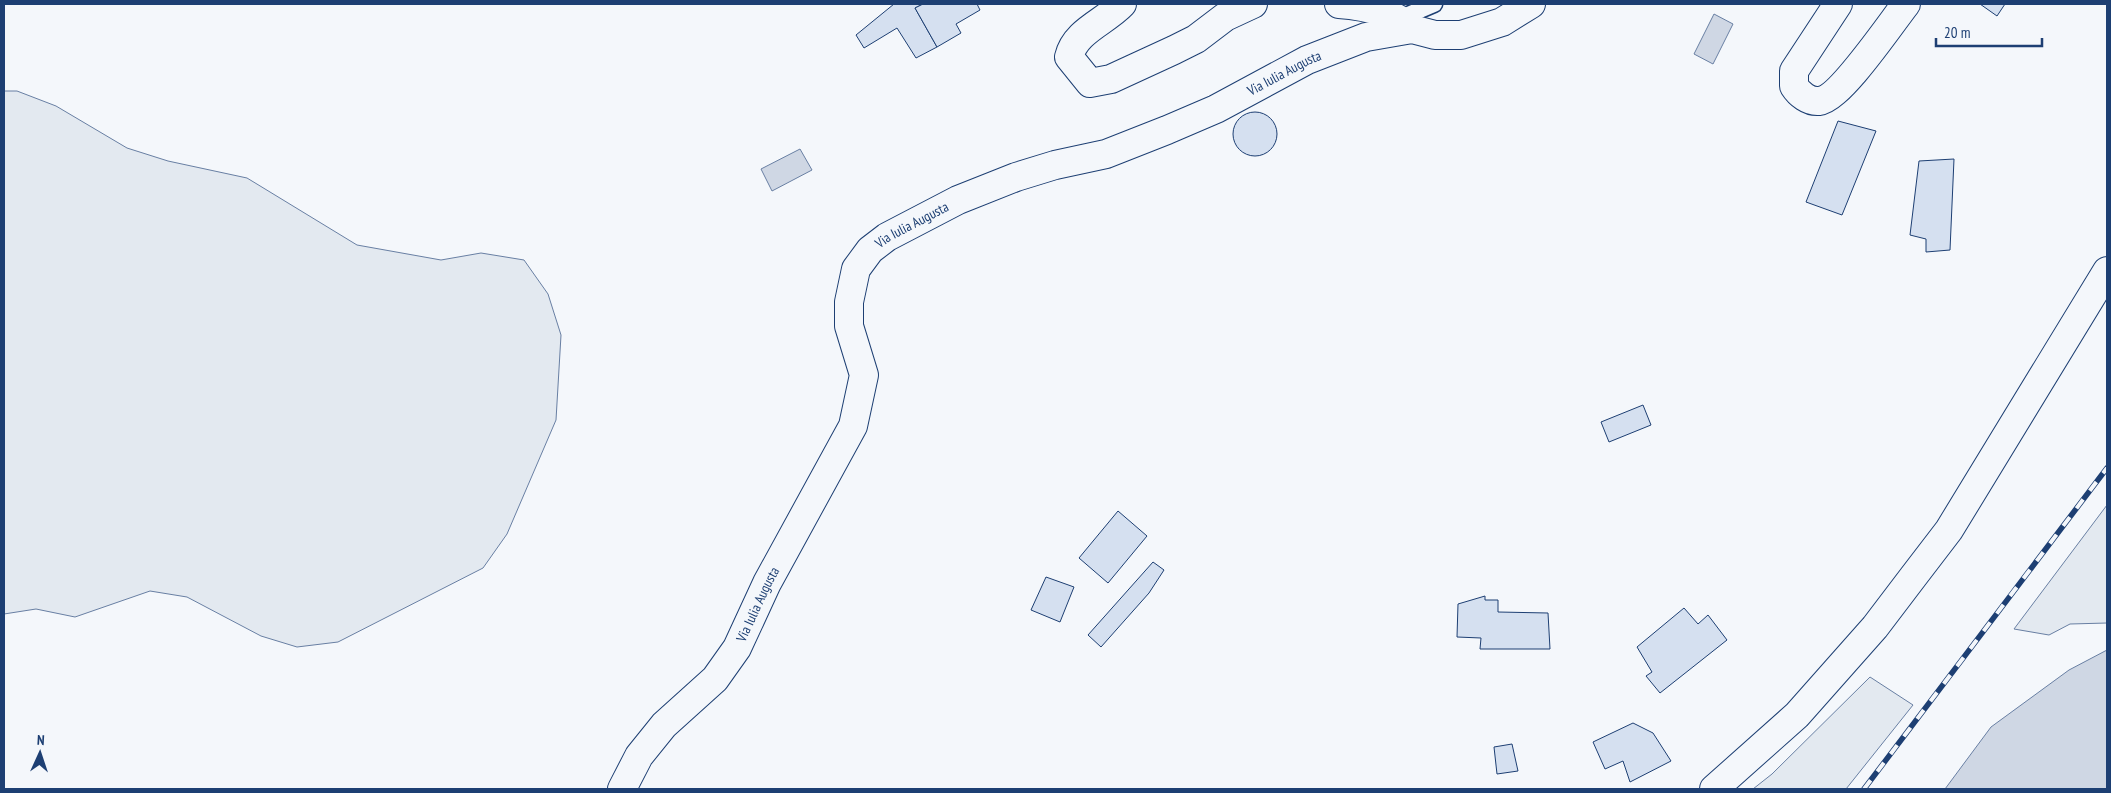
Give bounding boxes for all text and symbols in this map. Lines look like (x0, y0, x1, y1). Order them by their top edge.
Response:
scale bar (1936, 15, 2042, 47)
text: 20 m (1944, 23, 1970, 42)
street label: Via Iulia Augusta (1243, 46, 1324, 100)
street label: Via Iulia Augusta (870, 198, 952, 253)
street label: Via Iulia Augusta (732, 564, 783, 646)
north arrow (15, 728, 65, 778)
text: N (36, 731, 45, 749)

